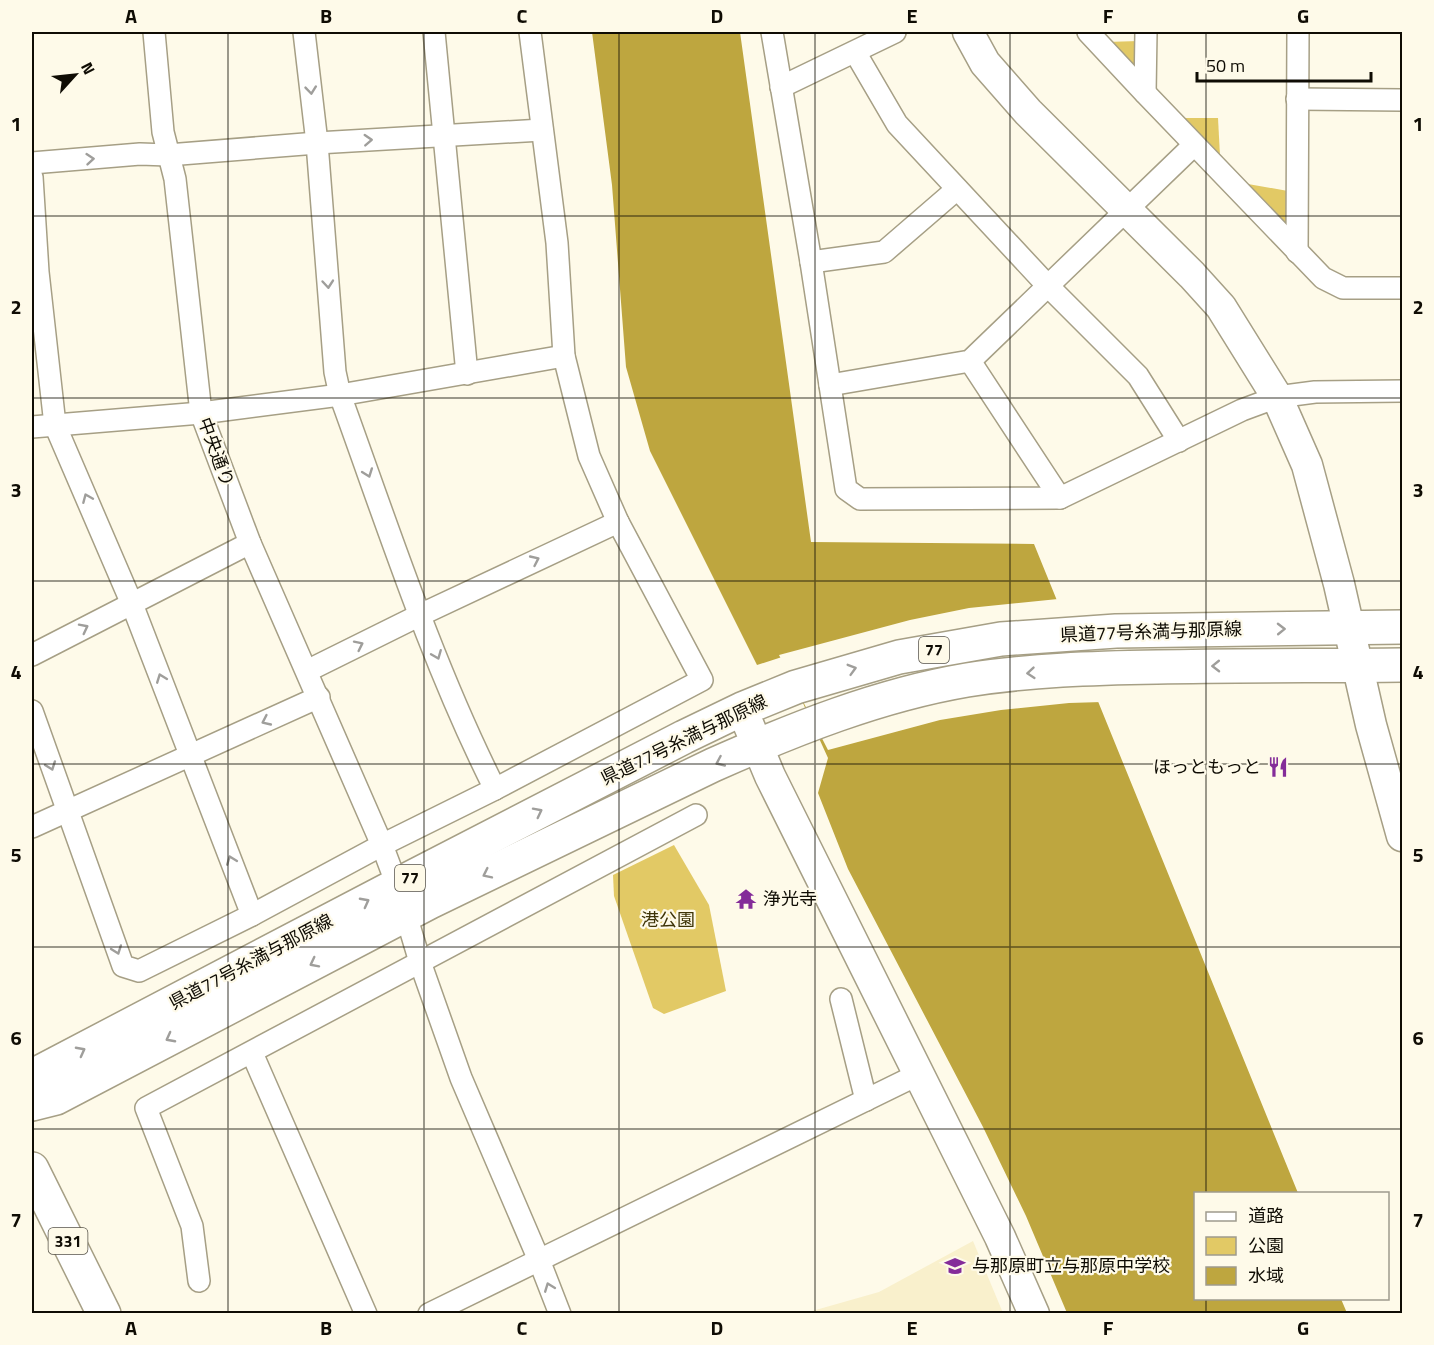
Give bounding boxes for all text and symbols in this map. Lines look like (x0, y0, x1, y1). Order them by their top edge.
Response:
text: A (125, 0, 137, 31)
text: B (320, 0, 332, 31)
text: C (517, 0, 528, 31)
text: D (711, 0, 723, 31)
text: E (906, 0, 918, 31)
text: F (1103, 0, 1114, 31)
text: G (1297, 0, 1309, 31)
north arrow (45, 45, 105, 105)
scale bar (1197, 45, 1371, 83)
text: 50 m (1206, 52, 1245, 79)
text: N (75, 58, 102, 79)
one-way arrow (304, 85, 317, 94)
text: 1 (10, 108, 22, 139)
text: 1 (1412, 108, 1424, 139)
one-way arrow (364, 134, 373, 147)
one-way arrow (85, 152, 94, 165)
one-way arrow (321, 279, 334, 288)
text: 2 (10, 291, 22, 322)
text: 2 (1412, 291, 1424, 322)
street label: 中央通り (191, 413, 241, 490)
one-way arrow (361, 467, 374, 478)
text: 3 (10, 474, 22, 505)
text: 3 (1412, 474, 1424, 505)
one-way arrow (82, 494, 94, 505)
one-way arrow (529, 556, 540, 568)
street label: 県道77号糸満与那原線 (1059, 615, 1242, 648)
one-way arrow (1276, 622, 1285, 635)
one-way arrow (77, 624, 88, 636)
road number: 77 (919, 637, 949, 663)
one-way arrow (353, 640, 364, 652)
one-way arrow (430, 649, 442, 660)
text: 4 (10, 656, 22, 687)
text: 4 (1412, 656, 1424, 687)
one-way arrow (1211, 659, 1220, 672)
one-way arrow (847, 664, 857, 677)
one-way arrow (1026, 666, 1036, 679)
one-way arrow (156, 674, 168, 685)
street label: 県道77号糸満与那原線 (596, 687, 772, 792)
one-way arrow (261, 714, 272, 726)
place label: ほっともっと (1153, 753, 1261, 780)
one-way arrow (715, 754, 726, 766)
restaurant icon: ほっともっと (1266, 755, 1290, 779)
one-way arrow (44, 760, 57, 771)
one-way arrow (532, 808, 543, 820)
text: 5 (10, 839, 22, 870)
text: 5 (1412, 839, 1424, 870)
one-way arrow (226, 856, 238, 867)
road number: 77 (395, 865, 425, 891)
one-way arrow (483, 867, 494, 879)
place label: 浄光寺 (763, 885, 817, 912)
temple icon: 浄光寺 (734, 887, 758, 911)
one-way arrow (359, 898, 369, 909)
park label: 港公園 (641, 906, 695, 933)
street label: 県道77号糸満与那原線 (164, 907, 338, 1016)
one-way arrow (110, 944, 122, 955)
one-way arrow (310, 956, 320, 967)
text: 6 (10, 1022, 22, 1053)
text: 6 (1412, 1022, 1424, 1053)
one-way arrow (166, 1031, 176, 1042)
one-way arrow (74, 1047, 85, 1058)
legend (1194, 1192, 1389, 1300)
text: 道路 (1248, 1202, 1284, 1229)
text: 7 (10, 1204, 22, 1235)
text: 7 (1412, 1204, 1424, 1235)
road number: 331 (48, 1228, 88, 1254)
text: 公園 (1248, 1232, 1284, 1259)
place label: 与那原町立与那原中学校 (972, 1252, 1170, 1279)
school or university icon: 与那原町立与那原中学校 (943, 1254, 967, 1278)
text: 水域 (1248, 1262, 1284, 1289)
one-way arrow (544, 1282, 556, 1293)
text: A (125, 1312, 137, 1343)
text: B (320, 1312, 332, 1343)
text: C (517, 1312, 528, 1343)
text: D (711, 1312, 723, 1343)
text: E (906, 1312, 918, 1343)
text: F (1103, 1312, 1114, 1343)
text: G (1297, 1312, 1309, 1343)

